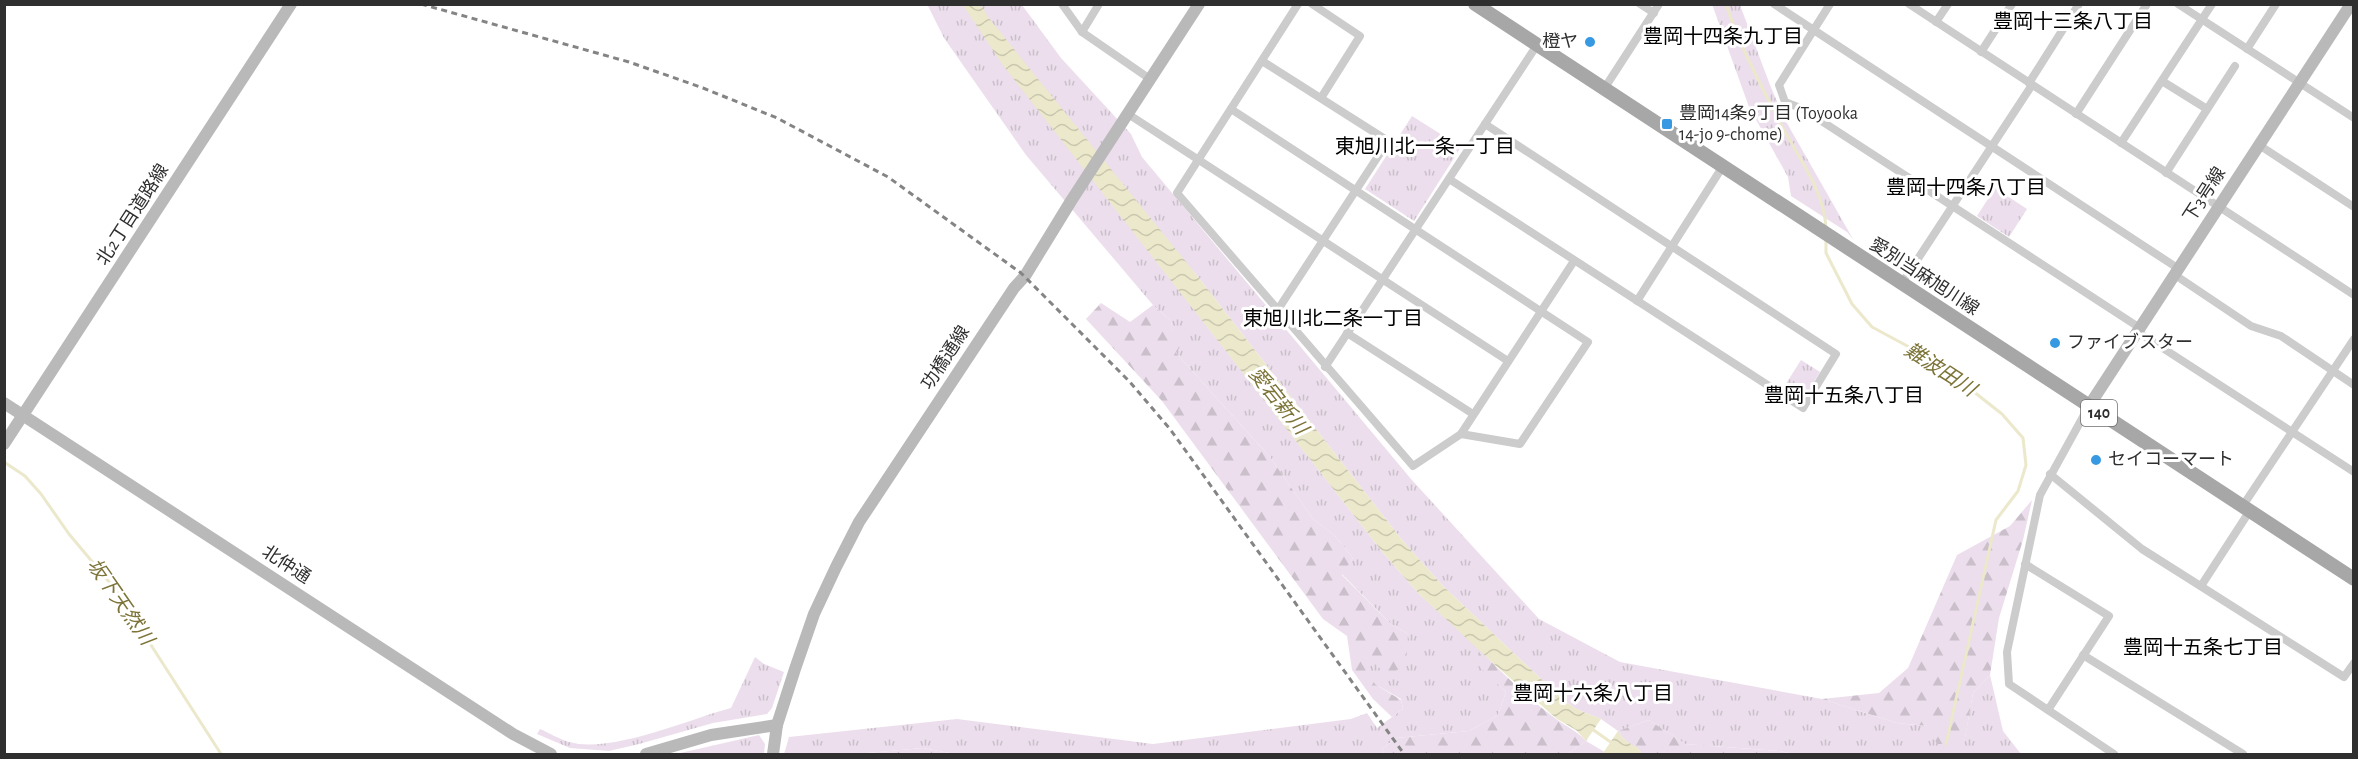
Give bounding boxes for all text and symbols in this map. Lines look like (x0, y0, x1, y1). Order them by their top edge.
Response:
district label: 豊岡十三条八丁目 (1993, 11, 2153, 32)
district label: 豊岡十四条九丁目 (1643, 26, 1803, 47)
place label: 橙ヤ (1542, 32, 1578, 51)
marker: 橙ヤ (1583, 35, 1597, 49)
place label: 豊岡14条9丁目 (Toyooka 14-jo 9-chome) (1679, 104, 1858, 144)
marker: 豊岡14条9丁目 (Toyooka 14-jo 9-chome) (1660, 117, 1674, 131)
district label: 東旭川北一条一丁目 (1335, 136, 1515, 157)
street label: 北2丁目道路線 (92, 160, 172, 269)
street label: 下3号線 (2179, 163, 2229, 226)
district label: 豊岡十四条八丁目 (1886, 177, 2046, 198)
street label: 愛別当麻旭川線 (1866, 233, 1983, 319)
district label: 東旭川北二条一丁目 (1243, 308, 1423, 329)
street label: 功橋通線 (917, 322, 973, 393)
place label: ファイブスター (2067, 332, 2193, 352)
marker: ファイブスター (2048, 336, 2062, 350)
water label: 難波田川 (1901, 339, 1981, 401)
water label: 愛宕新川 (1245, 363, 1313, 440)
district label: 豊岡十五条八丁目 (1764, 385, 1924, 406)
road number: 140 (2081, 400, 2117, 426)
place label: セイコーマート (2108, 450, 2234, 469)
marker: セイコーマート (2089, 453, 2103, 467)
street label: 北仲通 (258, 541, 315, 587)
water label: 坂下天然川 (83, 555, 159, 650)
district label: 豊岡十五条七丁目 (2123, 637, 2283, 658)
district label: 豊岡十六条八丁目 (1513, 683, 1673, 704)

